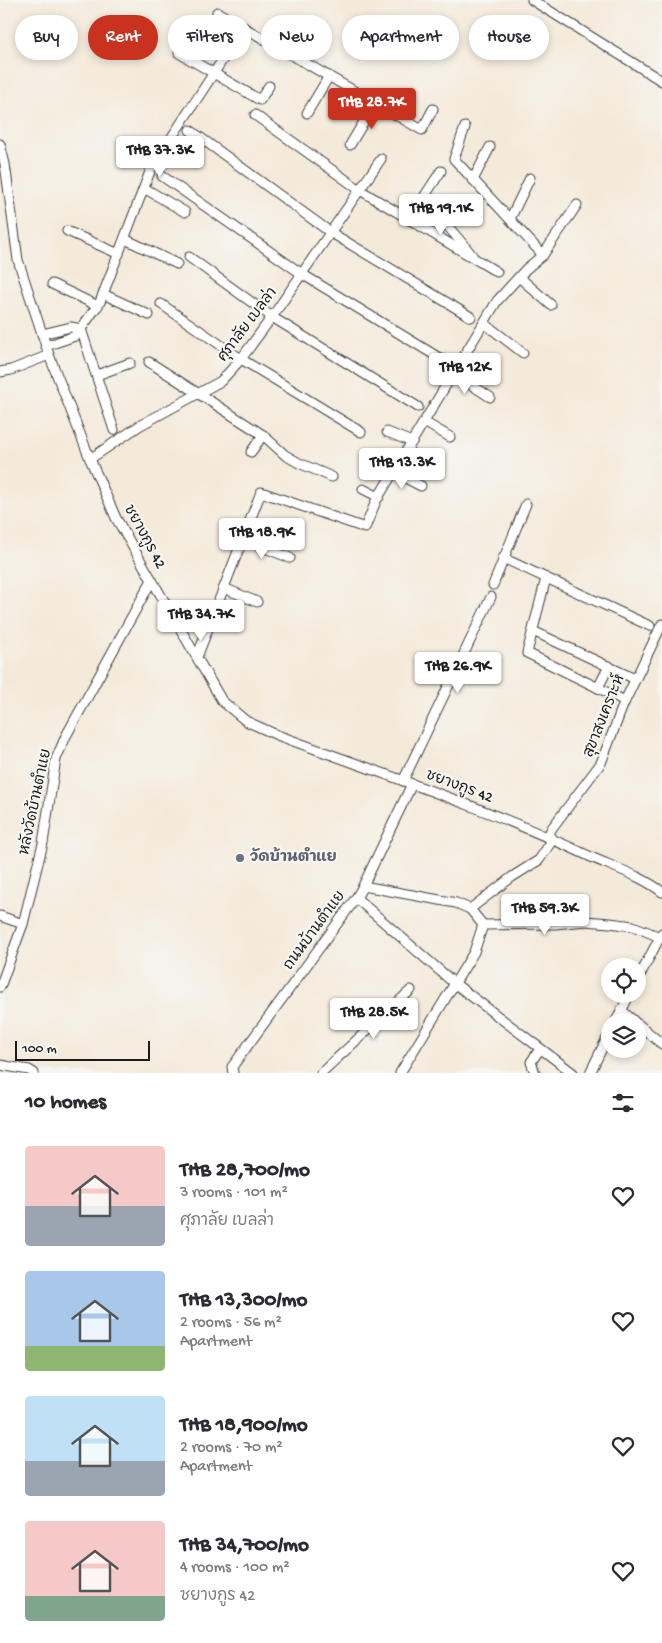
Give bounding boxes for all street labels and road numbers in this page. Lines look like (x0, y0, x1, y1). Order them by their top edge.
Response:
street label: ศุภาลัย เบลล่า (212, 283, 282, 366)
street label: ชยางกูร 42 (119, 502, 169, 572)
street label: สุขาสงเคราะห์ (577, 671, 630, 760)
street label: หลังวัดบ้านตำแย (13, 747, 56, 857)
street label: ชยางกูร 42 (423, 767, 495, 807)
street label: ถนนบ้านตำแย (278, 886, 350, 974)

